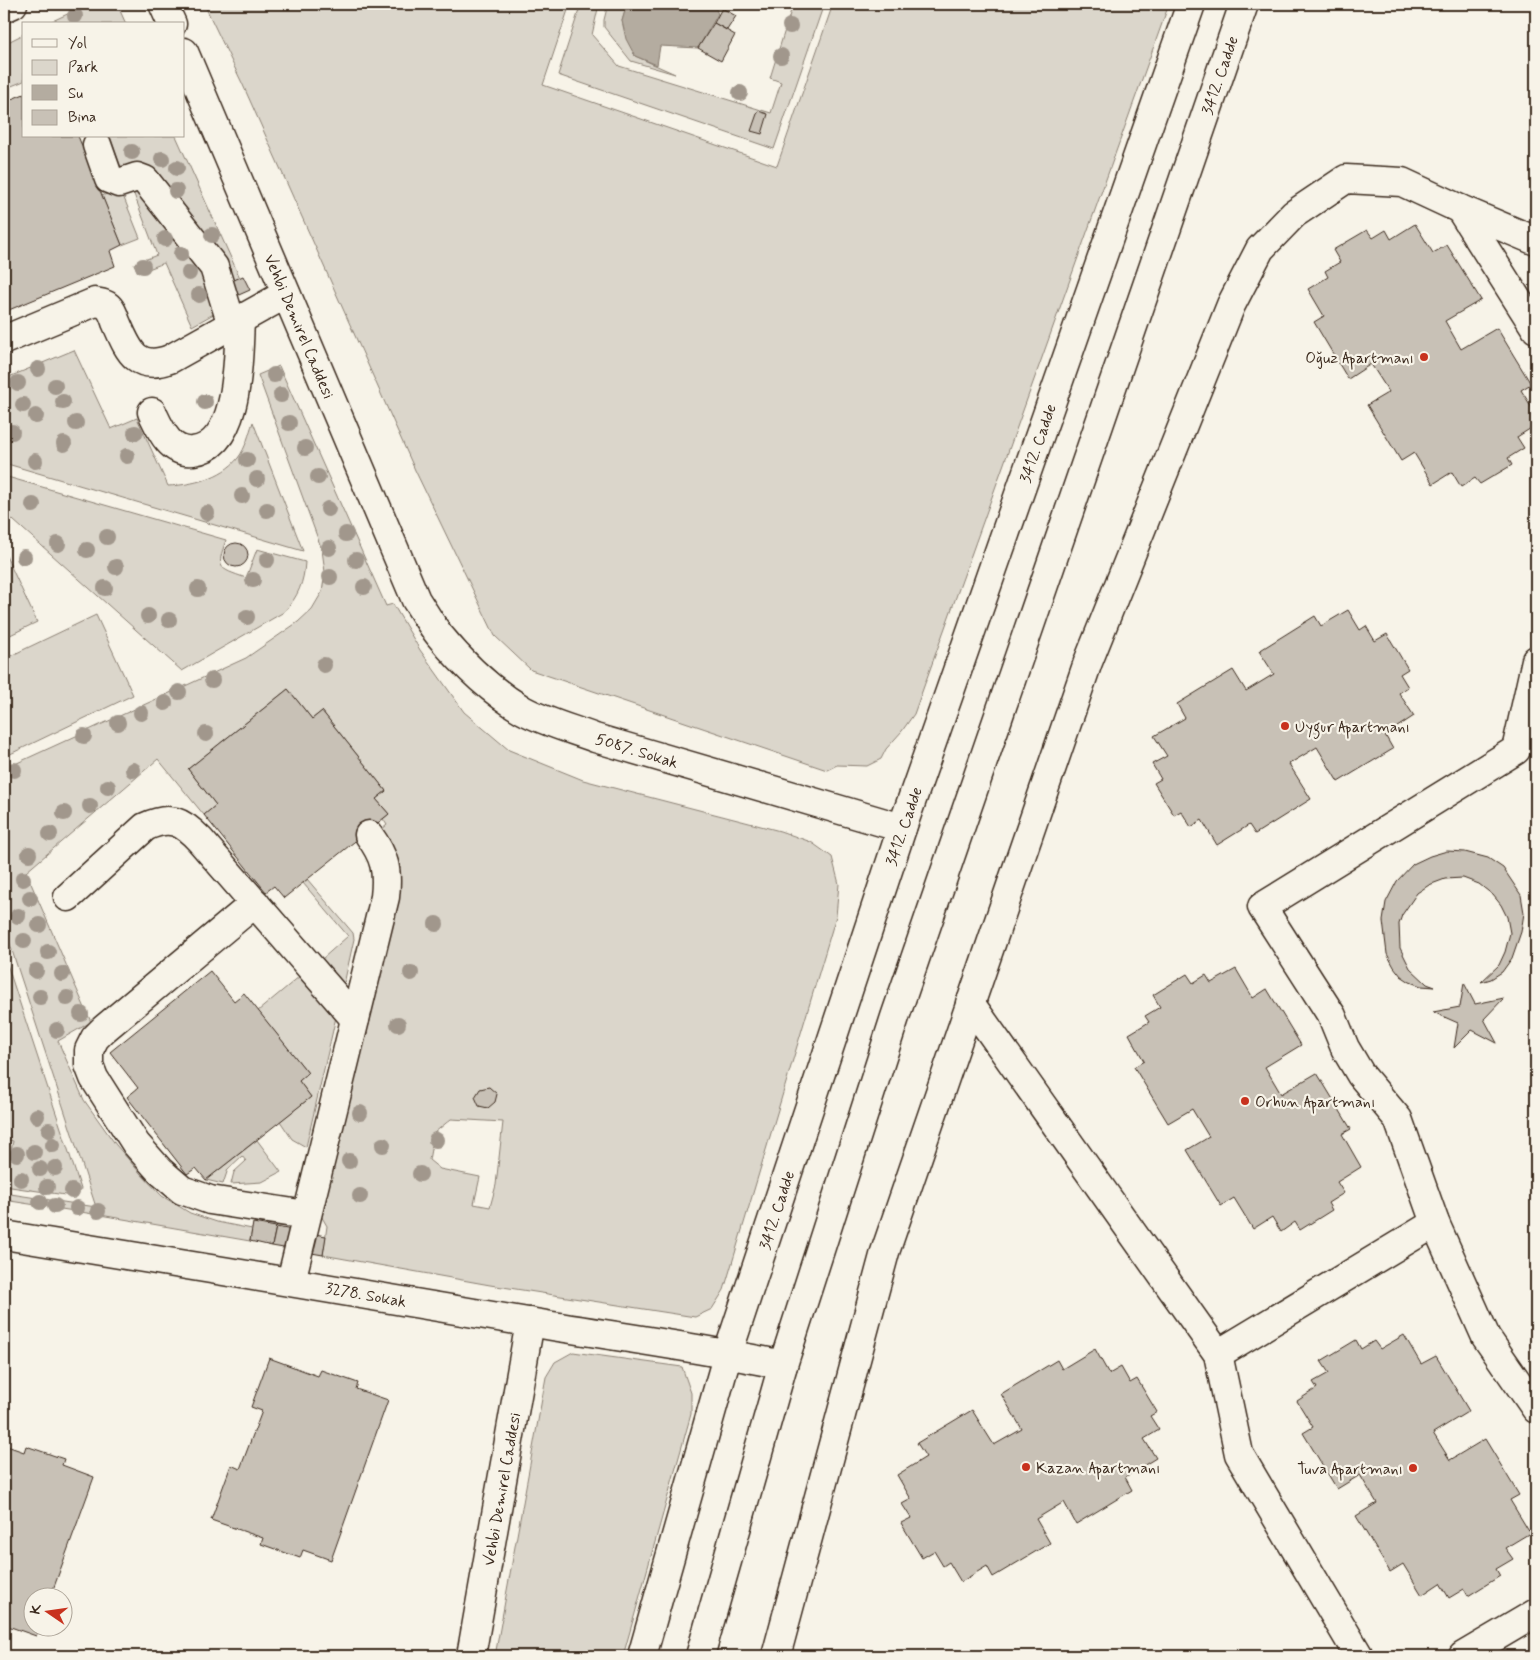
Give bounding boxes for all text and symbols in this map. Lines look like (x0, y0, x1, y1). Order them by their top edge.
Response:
legend (22, 22, 185, 138)
street label: 3412. Cadde (1197, 33, 1244, 118)
text: Yol (68, 34, 87, 54)
text: Park (68, 58, 98, 78)
text: Su (68, 84, 83, 104)
text: Bina (68, 108, 96, 128)
street label: Vehbi Demirel Caddesi (259, 251, 339, 402)
place label: Oğuz Apartmanı (1305, 348, 1414, 370)
marker: Oğuz Apartmanı (1418, 351, 1430, 363)
street label: 3412. Cadde (1015, 401, 1062, 486)
place label: Uygur Apartmanı (1295, 717, 1410, 739)
marker: Uygur Apartmanı (1279, 720, 1291, 732)
street label: 5087. Sokak (593, 729, 680, 774)
street label: 3412. Cadde (881, 784, 928, 869)
place label: Orhun Apartmanı (1255, 1092, 1375, 1114)
marker: Orhun Apartmanı (1239, 1095, 1251, 1107)
street label: 3412. Cadde (755, 1168, 800, 1253)
street label: 3278. Sokak (324, 1278, 408, 1313)
street label: Vehbi Demirel Caddesi (479, 1411, 526, 1568)
place label: Kazan Apartmanı (1036, 1458, 1160, 1480)
place label: Tuva Apartmanı (1297, 1459, 1403, 1481)
marker: Kazan Apartmanı (1020, 1461, 1032, 1473)
marker: Tuva Apartmanı (1407, 1462, 1419, 1474)
north arrow (22, 1588, 72, 1638)
text: K (26, 1601, 46, 1616)

